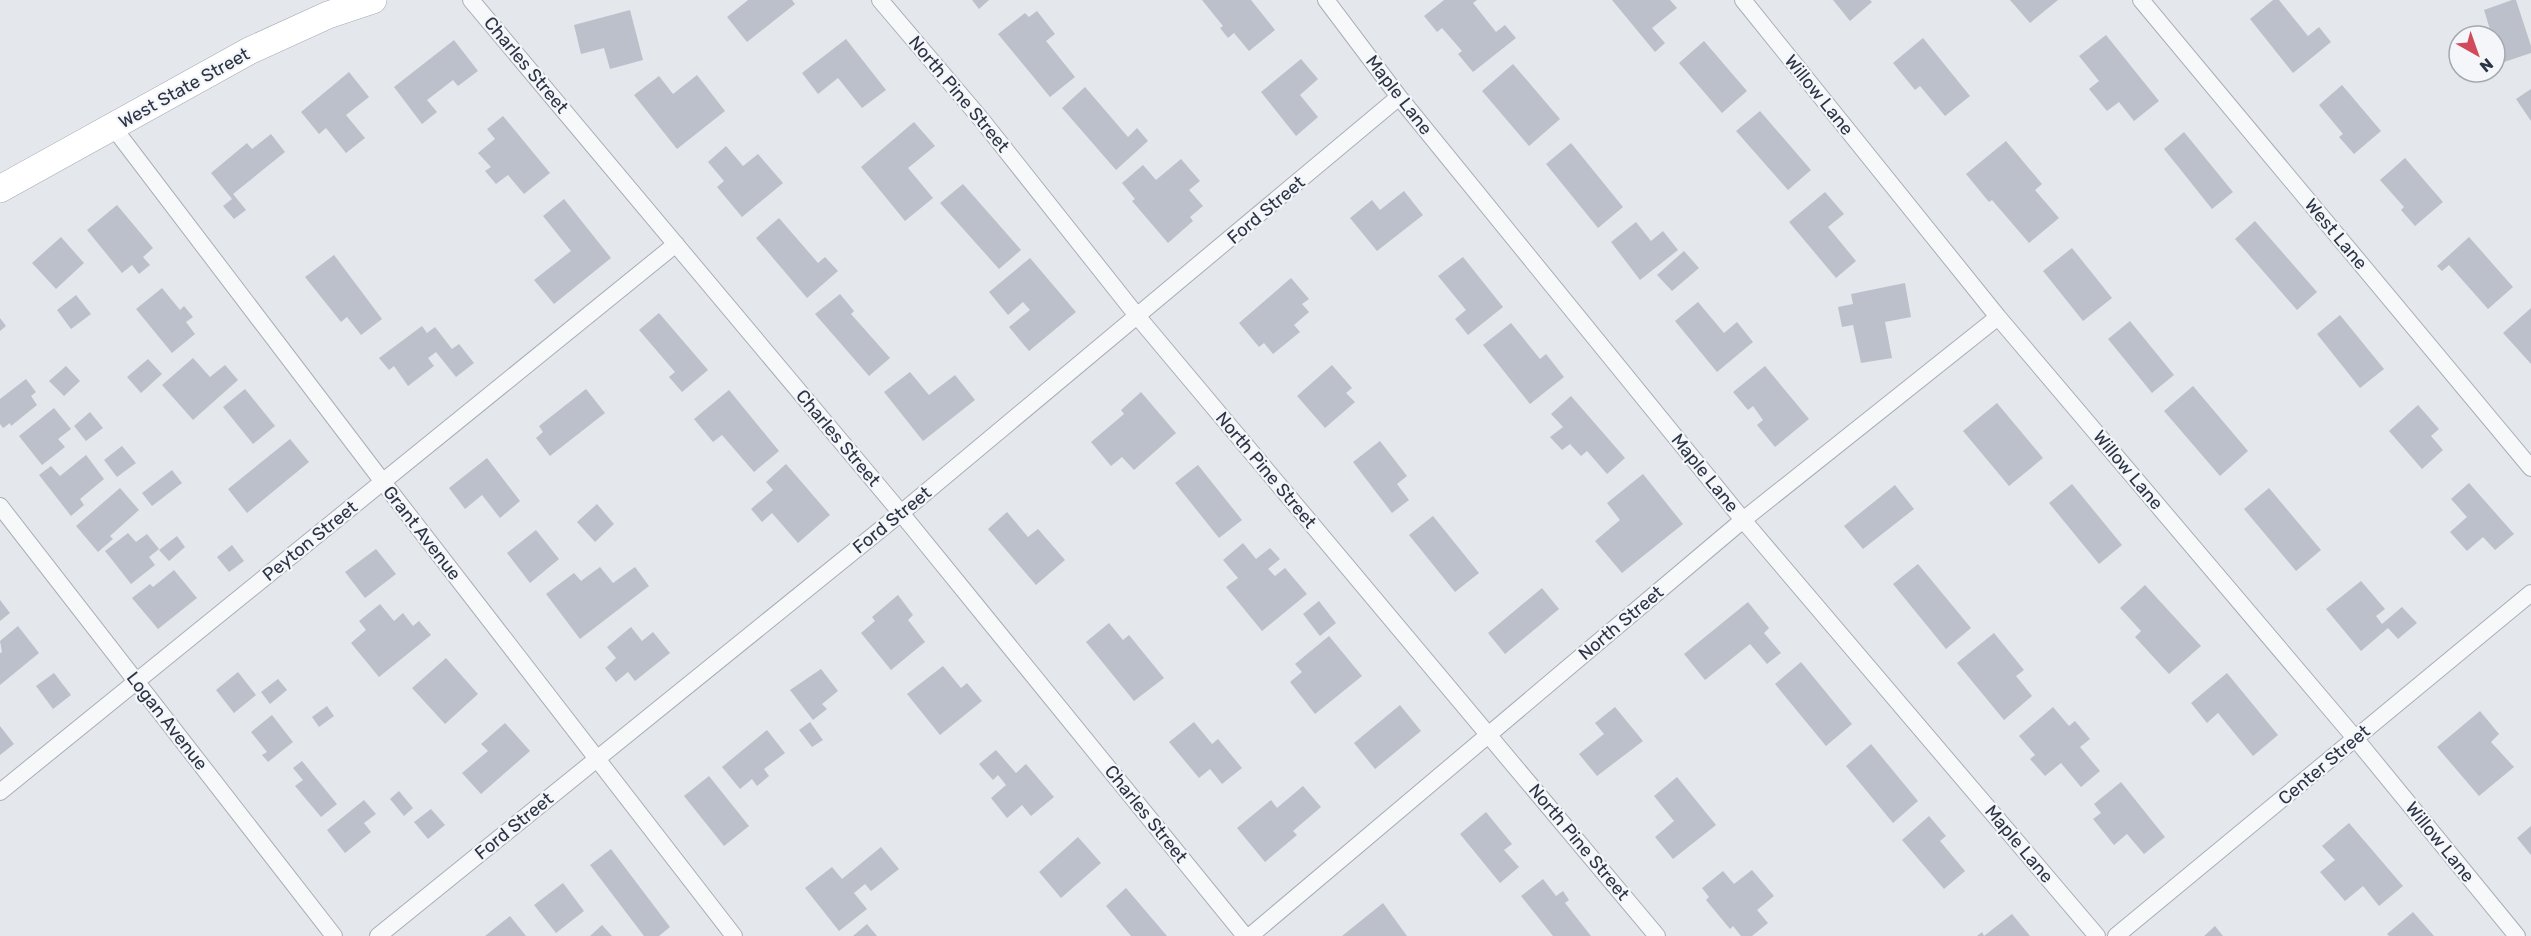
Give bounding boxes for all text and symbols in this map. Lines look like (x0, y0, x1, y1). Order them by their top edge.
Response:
street label: Charles Street (479, 12, 573, 118)
north arrow (2447, 24, 2507, 84)
street label: North Pine Street (904, 31, 1014, 157)
street label: West State Street (115, 43, 253, 133)
street label: Willow Lane (1780, 50, 1858, 140)
street label: Maple Lane (1361, 51, 1437, 139)
text: N (2476, 54, 2497, 76)
street label: Ford Street (1223, 171, 1309, 249)
street label: West Lane (2300, 194, 2372, 274)
street label: Charles Street (791, 385, 885, 491)
street label: North Pine Street (1211, 407, 1321, 533)
street label: Willow Lane (2088, 426, 2168, 514)
street label: Maple Lane (1667, 429, 1743, 517)
street label: Grant Avenue (378, 481, 466, 585)
street label: Ford Street (848, 482, 936, 558)
street label: Peyton Street (258, 496, 362, 586)
street label: North Street (1574, 581, 1668, 665)
street label: Logan Avenue (122, 667, 212, 775)
street label: Center Street (2274, 720, 2374, 810)
street label: Charles Street (1100, 761, 1192, 867)
street label: North Pine Street (1524, 779, 1634, 905)
street label: Ford Street (470, 788, 558, 864)
street label: Willow Lane (2401, 797, 2479, 887)
street label: Maple Lane (1980, 801, 2058, 887)

